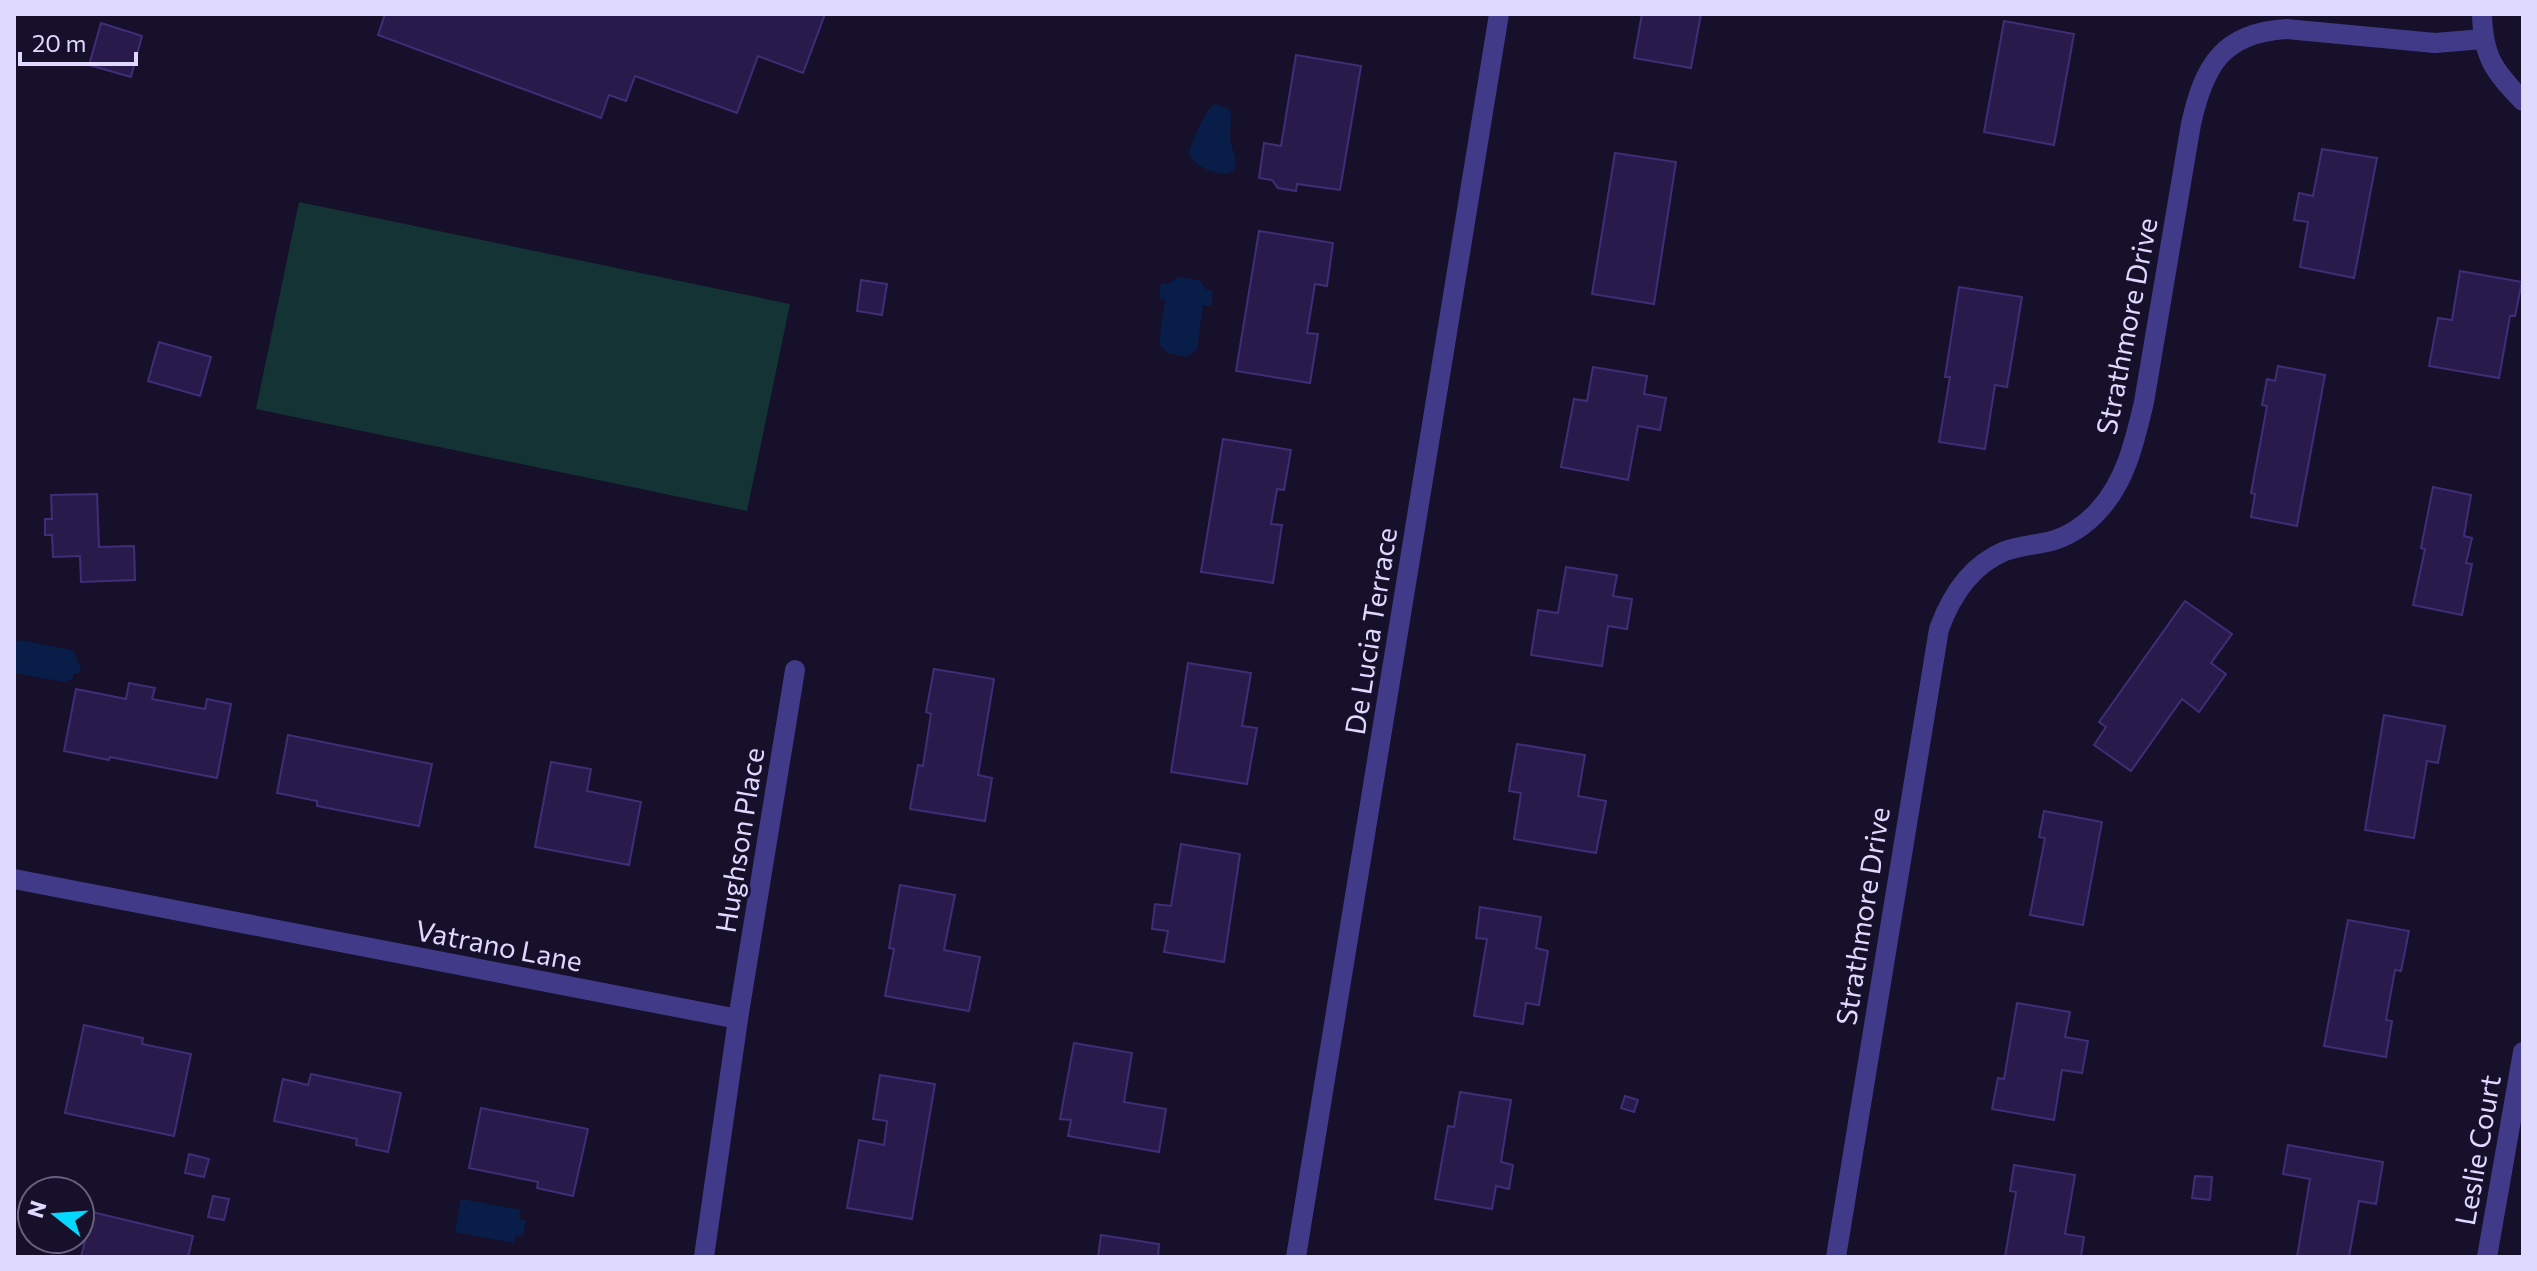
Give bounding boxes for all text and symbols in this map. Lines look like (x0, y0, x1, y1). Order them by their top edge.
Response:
scale bar (20, 16, 136, 66)
text: 20 m (32, 28, 86, 57)
street label: Strathmore Drive (2088, 215, 2164, 437)
street label: De Lucia Terrace (1337, 525, 1403, 737)
street label: Hughson Place (708, 745, 770, 935)
street label: Strathmore Drive (1828, 805, 1896, 1027)
street label: Vatrano Lane (413, 912, 585, 978)
street label: Leslie Court (2447, 1072, 2507, 1228)
north arrow (16, 1175, 96, 1255)
text: N (21, 1197, 52, 1221)

